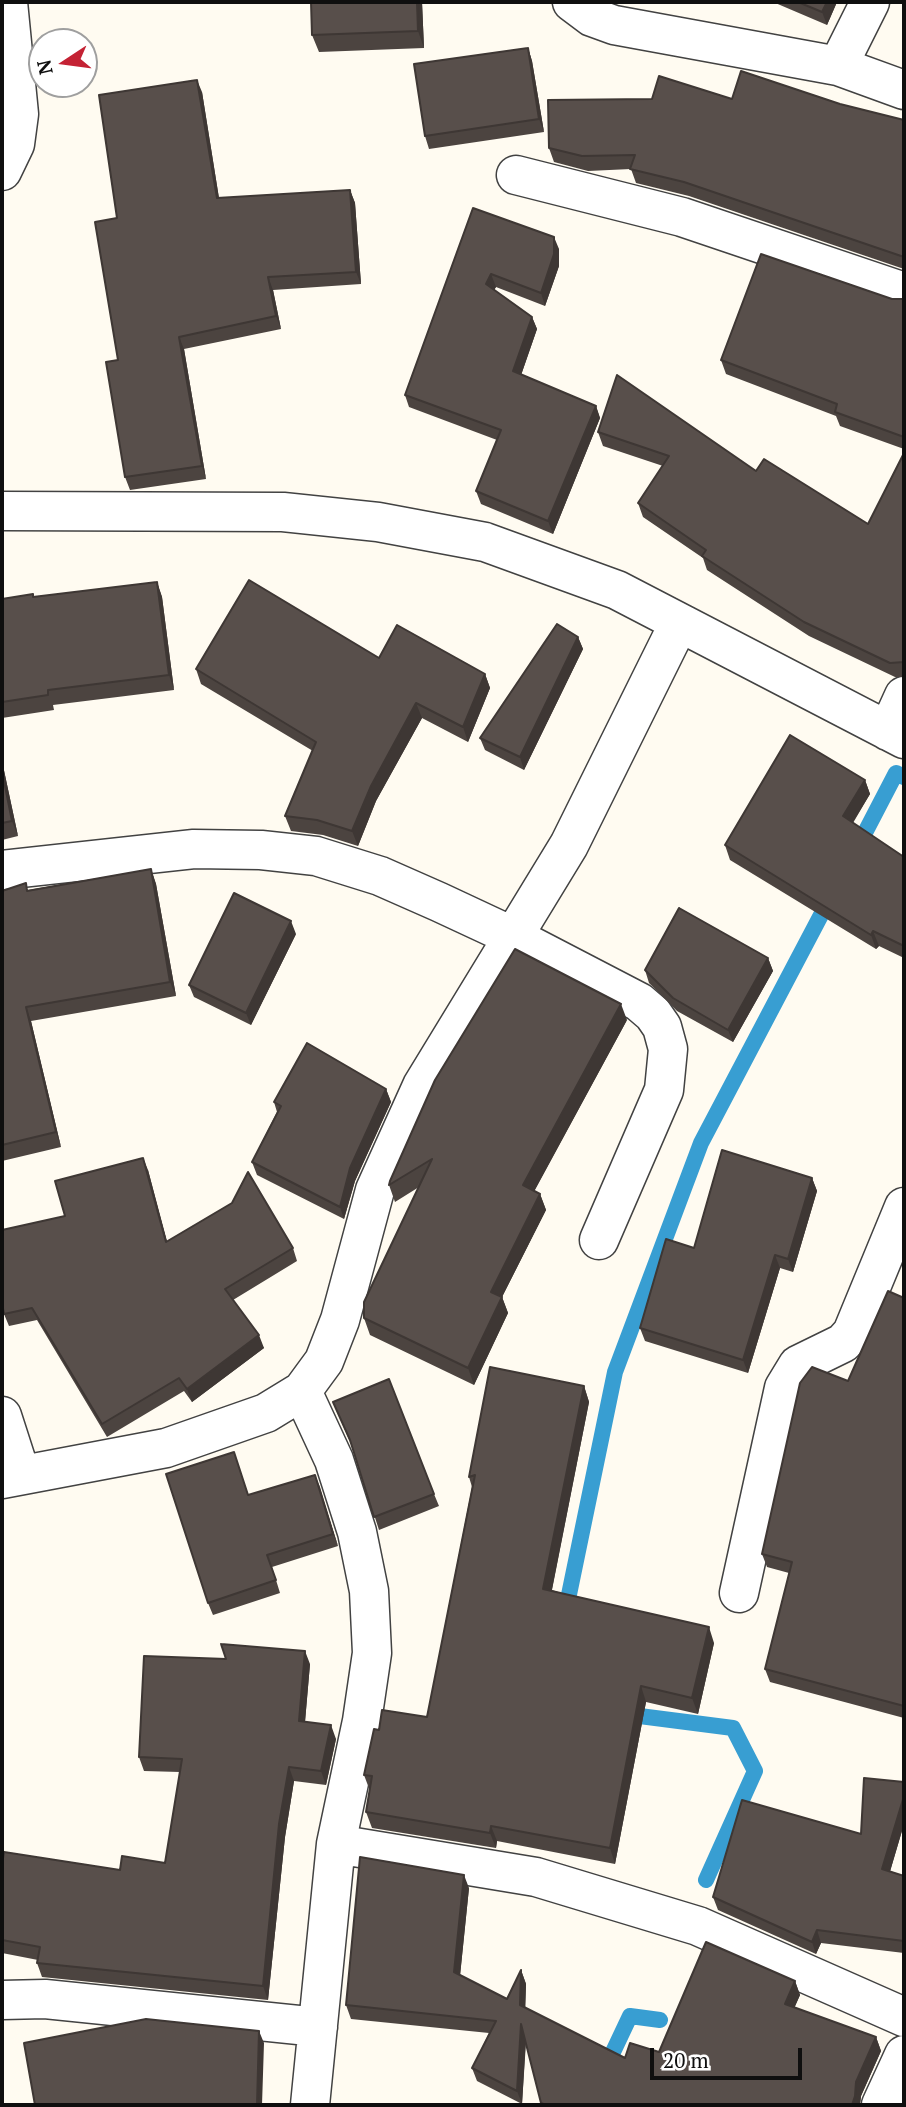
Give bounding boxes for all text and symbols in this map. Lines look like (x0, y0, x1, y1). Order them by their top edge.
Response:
north arrow (28, 28, 98, 98)
text: N (30, 58, 58, 77)
scale bar (654, 2034, 806, 2078)
text: 20 m (663, 2046, 709, 2074)

